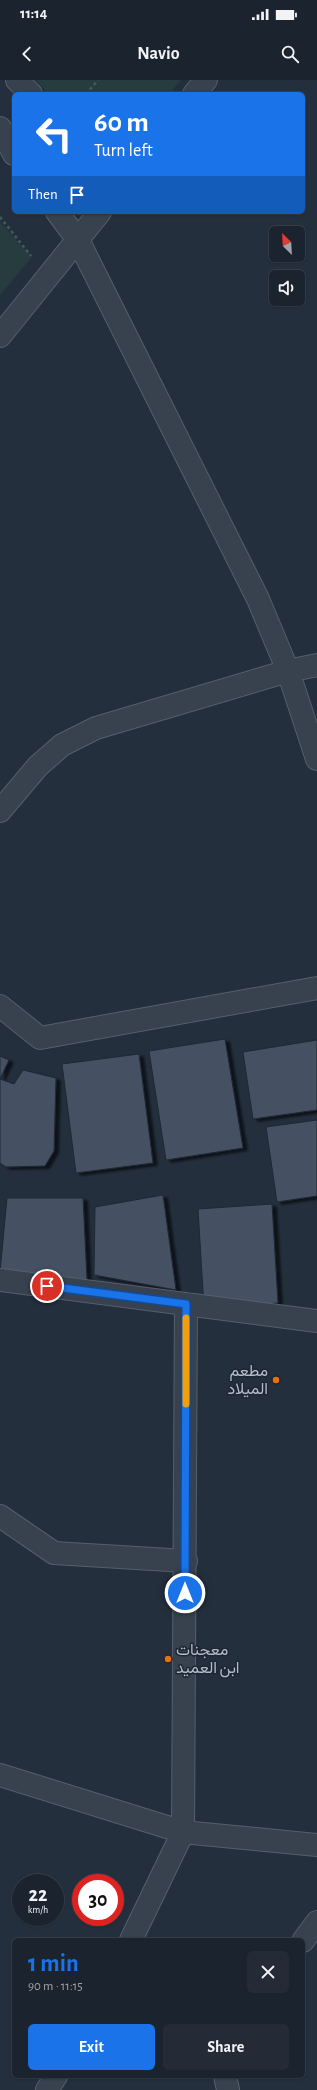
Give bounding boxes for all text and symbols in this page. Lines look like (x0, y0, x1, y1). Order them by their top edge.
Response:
text: 11:14 (20, 6, 47, 21)
icon: back (16, 43, 38, 65)
icon: search (279, 43, 301, 65)
text: Navio (137, 45, 180, 63)
icon: left (28, 108, 80, 160)
text: 60 m (94, 109, 149, 137)
text: Turn left (94, 142, 153, 160)
icon: arrive (66, 184, 88, 206)
text: Then (28, 187, 58, 202)
north arrow (269, 226, 305, 262)
map controls (269, 226, 305, 306)
button: sound (269, 270, 305, 306)
pin (30, 1269, 64, 1303)
icon: arrive (36, 1275, 58, 1297)
place label: مطعم الميلاد (227, 1363, 268, 1398)
marker: مطعم الميلاد (271, 1375, 281, 1385)
position arrow (164, 1572, 206, 1614)
place label: معجنات ابن العميد (176, 1642, 240, 1678)
marker: معجنات ابن العميد (163, 1654, 173, 1664)
speed limit sign: 30 (72, 1874, 124, 1926)
text: 22 (29, 1885, 47, 1905)
text: km/h (28, 1905, 48, 1915)
button: close (247, 1951, 289, 1993)
text: 1 min (28, 1952, 79, 1976)
text: 90 m · 11:15 (28, 1980, 83, 1993)
button: Exit (28, 2024, 155, 2070)
button: Share (163, 2024, 289, 2070)

